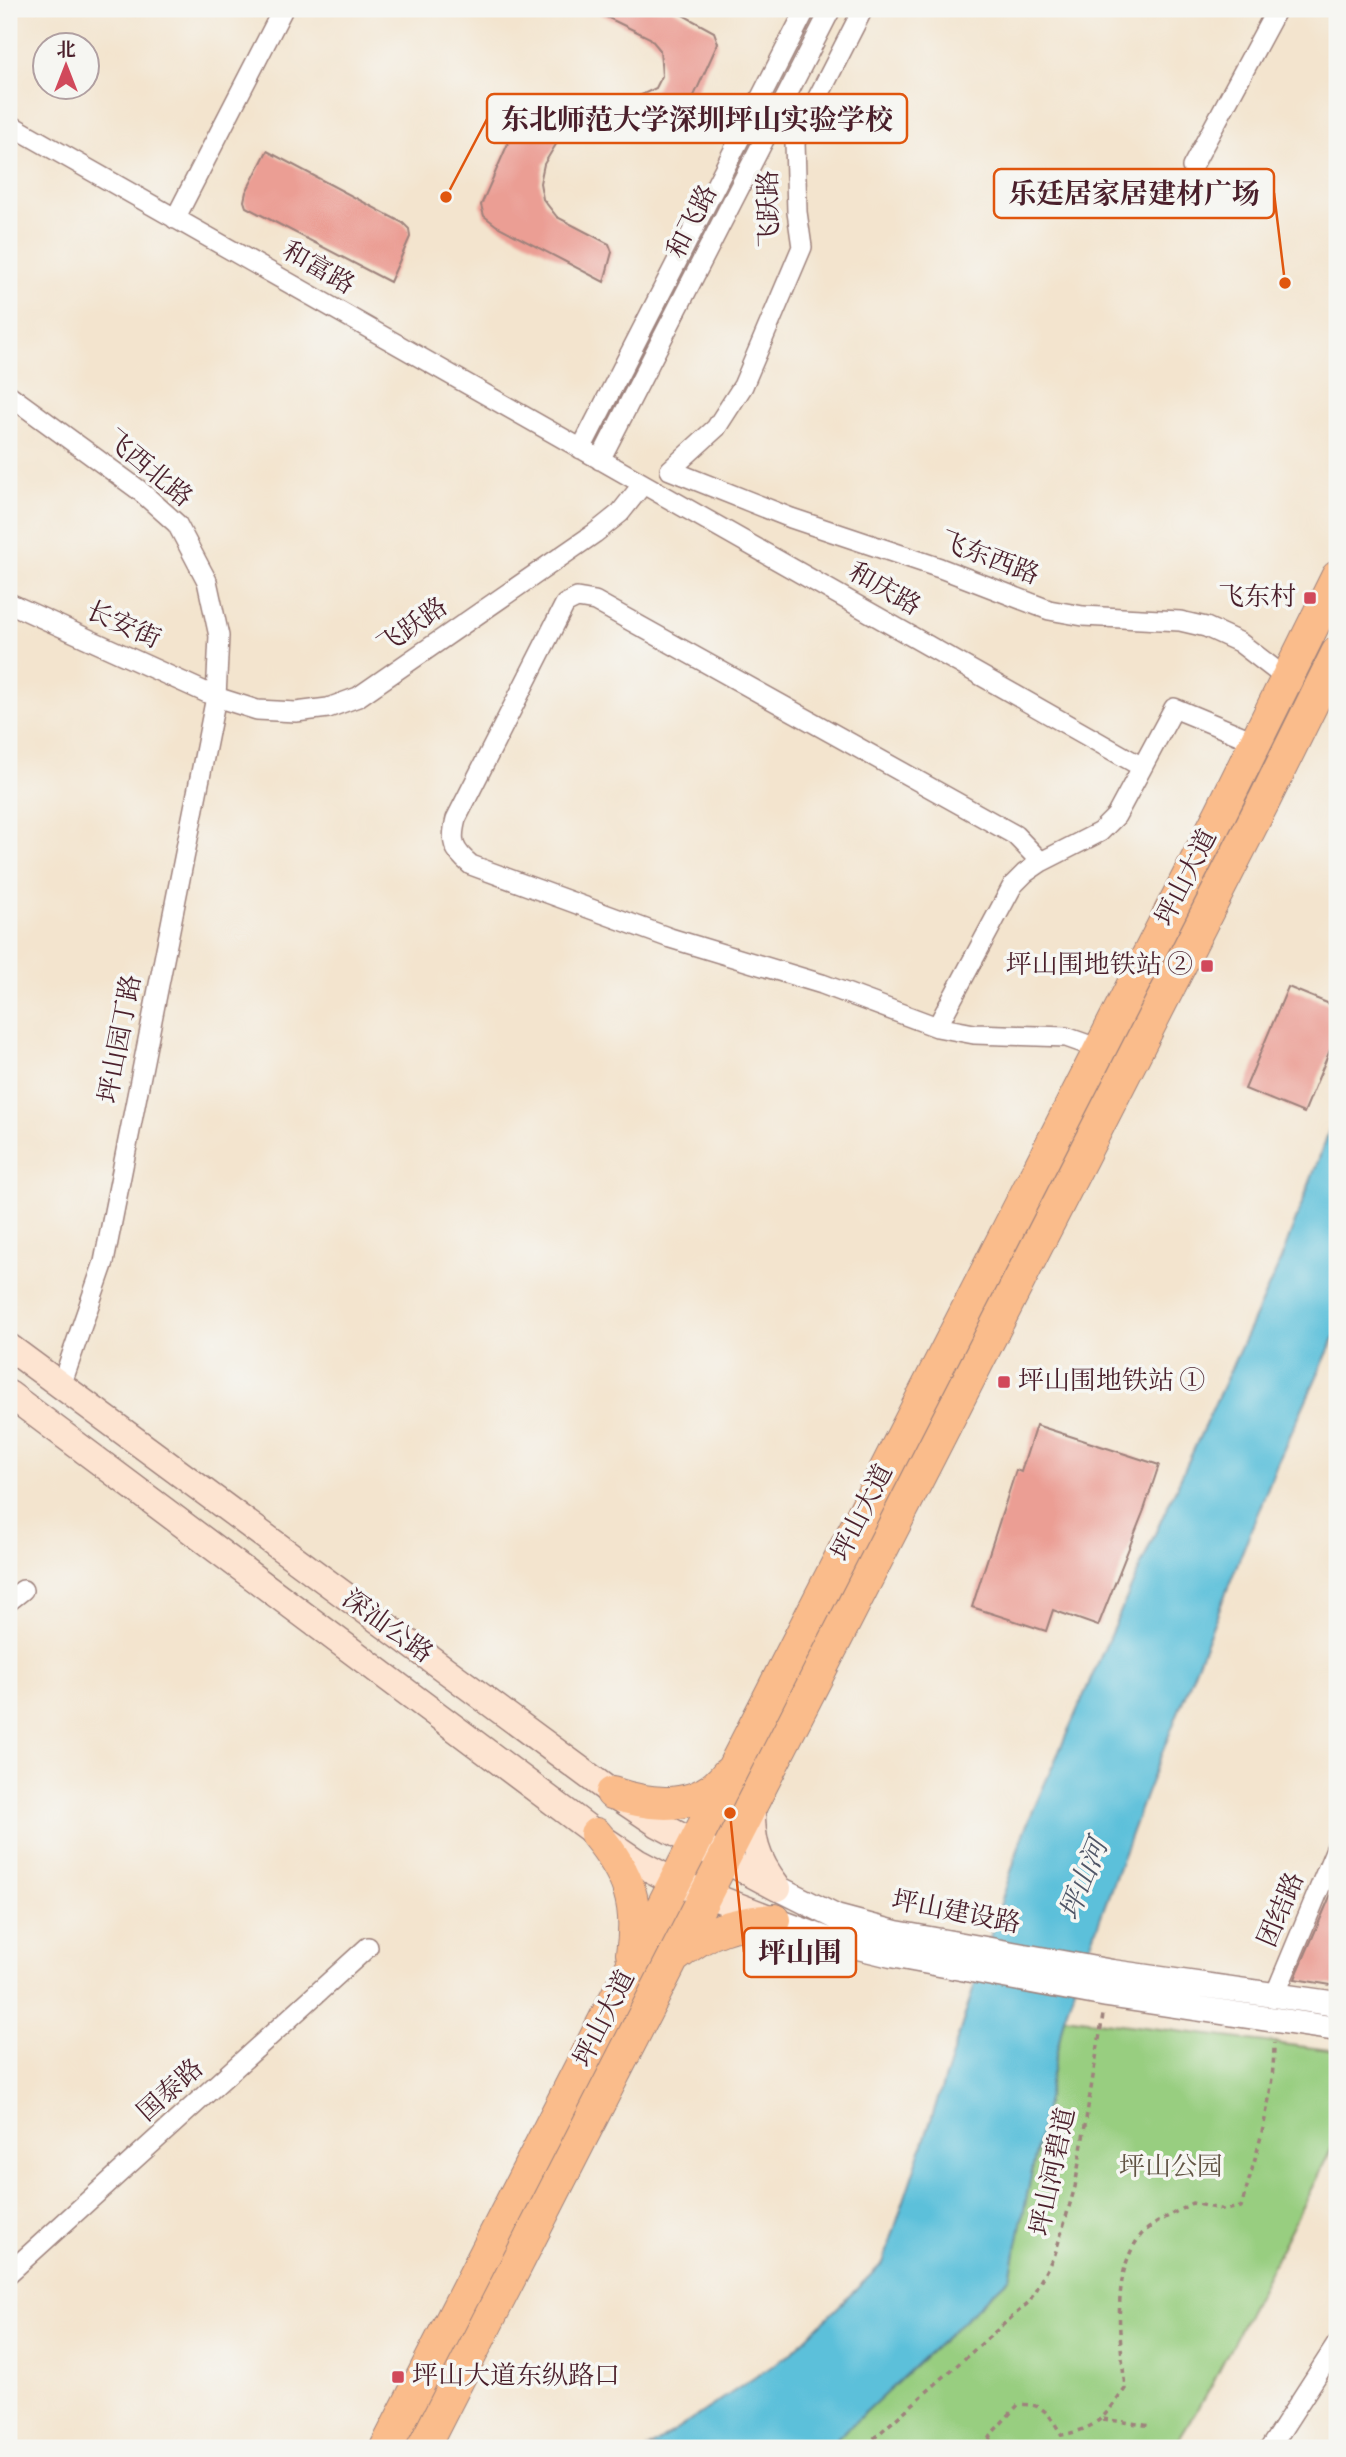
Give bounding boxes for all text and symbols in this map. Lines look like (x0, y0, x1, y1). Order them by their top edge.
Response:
north arrow (32, 32, 102, 102)
text: 北 (56, 38, 76, 64)
callout: 东北师范大学深圳坪山实验学校 (487, 94, 907, 143)
text: 东北师范大学深圳坪山实验学校 (501, 102, 893, 141)
callout: 乐廷居家居建材广场 (994, 169, 1274, 218)
street label: 飞跃路 (751, 170, 789, 248)
text: 乐廷居家居建材广场 (1008, 176, 1260, 215)
street label: 和飞路 (659, 179, 727, 265)
street label: 和富路 (275, 234, 361, 304)
street label: 飞西北路 (97, 422, 199, 516)
street label: 飞东西路 (934, 524, 1044, 594)
street label: 和庆路 (841, 555, 927, 625)
place label: 飞东村 (1218, 580, 1296, 616)
street label: 飞跃路 (371, 590, 455, 664)
marker: 飞东村 (1302, 590, 1318, 606)
street label: 长安街 (80, 594, 166, 658)
street label: 坪山大道 (1147, 823, 1227, 933)
place label: 坪山围地铁站 ② (1006, 948, 1193, 984)
marker: 坪山围地铁站 ② (1199, 958, 1215, 974)
street label: 坪山园丁路 (91, 972, 151, 1106)
place label: 坪山围地铁站 ① (1018, 1364, 1205, 1400)
marker: 坪山围地铁站 ① (996, 1374, 1012, 1390)
street label: 坪山大道 (823, 1458, 903, 1568)
street label: 深汕公路 (334, 1582, 440, 1672)
water label: 坪山河 (1051, 1829, 1121, 1926)
street label: 团结路 (1250, 1867, 1314, 1953)
street label: 坪山建设路 (889, 1883, 1023, 1943)
callout: 坪山围 (744, 1928, 856, 1977)
text: 坪山围 (758, 1935, 842, 1974)
street label: 坪山大道 (565, 1964, 645, 2074)
street label: 国泰路 (130, 2052, 212, 2130)
street label: 坪山河碧道 (1023, 2105, 1085, 2239)
park label: 坪山公园 (1119, 2150, 1223, 2186)
place label: 坪山大道东纵路口 (412, 2359, 620, 2395)
marker: 坪山大道东纵路口 (390, 2369, 406, 2385)

